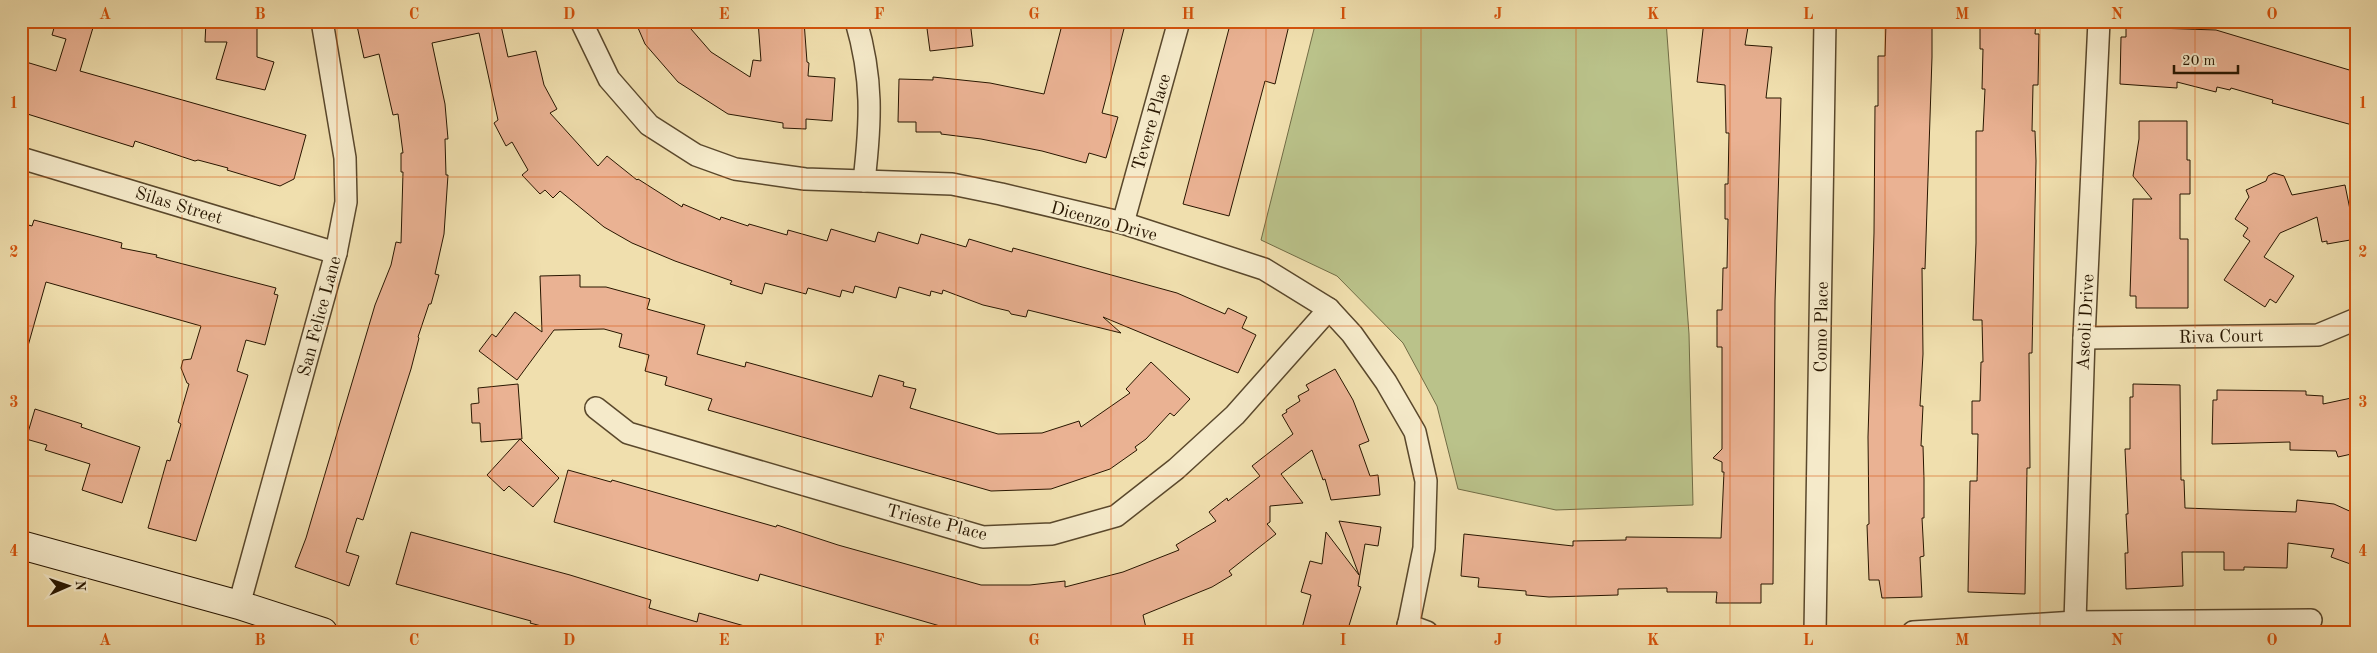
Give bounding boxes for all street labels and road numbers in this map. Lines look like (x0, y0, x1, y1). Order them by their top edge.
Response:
street label: Tevere Place (1130, 72, 1174, 173)
street label: Silas Street (133, 184, 225, 228)
street label: Dicenzo Drive (1048, 199, 1159, 245)
street label: San Felice Lane (295, 254, 345, 378)
street label: Ascoli Drive (2074, 273, 2098, 371)
street label: Como Place (1812, 281, 1832, 373)
street label: Riva Court (2178, 327, 2264, 347)
street label: Trieste Place (885, 502, 989, 544)

